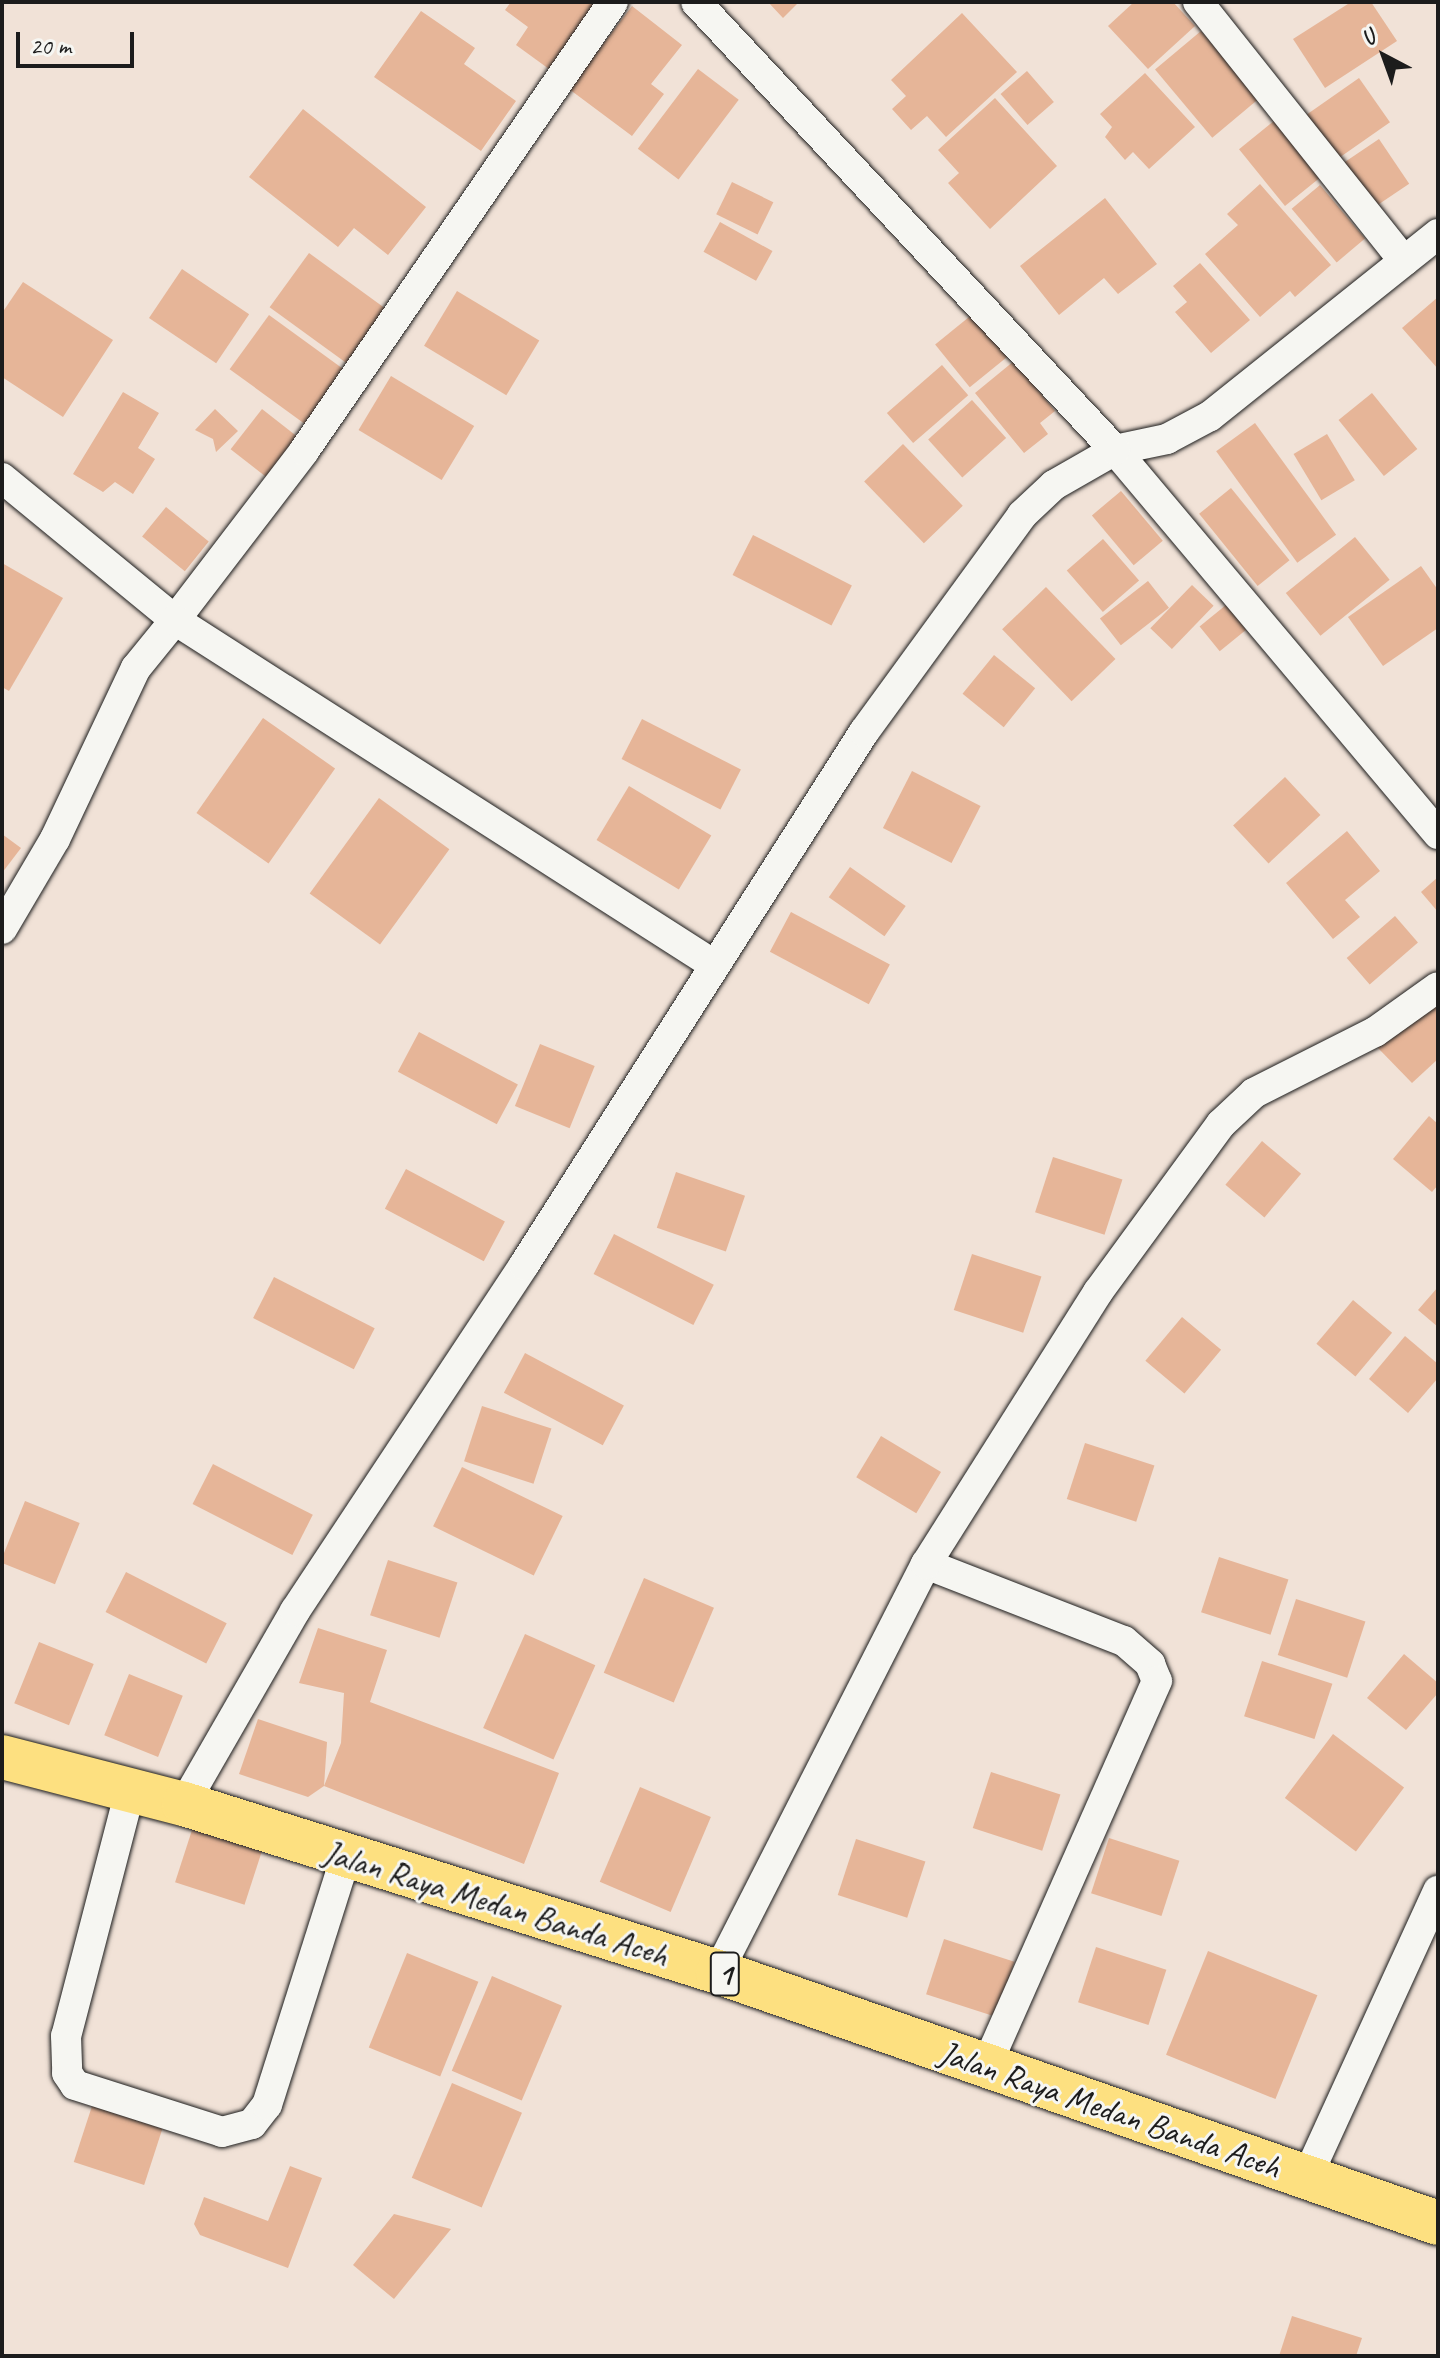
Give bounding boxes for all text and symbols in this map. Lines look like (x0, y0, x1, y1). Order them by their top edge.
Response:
scale bar (20, 16, 138, 66)
north arrow (1344, 16, 1424, 96)
text: U (1355, 24, 1381, 52)
text: 20 m (30, 31, 71, 61)
street label: Jalan Raya Medan Banda Aceh (319, 1831, 673, 1975)
road number: 1 (709, 1946, 741, 2002)
street label: Jalan Raya Medan Banda Aceh (934, 2031, 1286, 2187)

